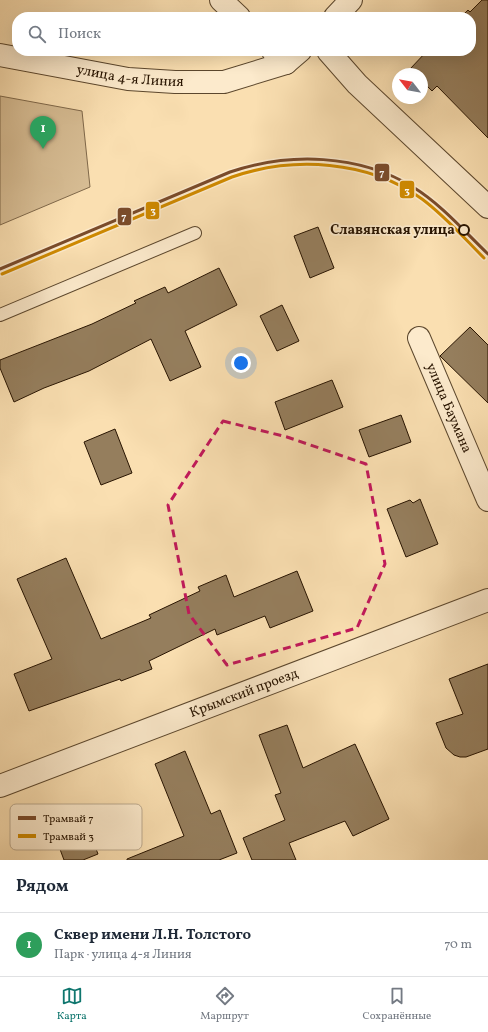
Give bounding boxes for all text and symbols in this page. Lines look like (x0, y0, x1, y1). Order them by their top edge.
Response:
search box (12, 12, 476, 56)
icon: search (26, 23, 48, 45)
text: Поиск (58, 24, 101, 45)
street label: улица 4-я Линия (75, 60, 184, 92)
north arrow (392, 68, 428, 104)
pin: 1 (30, 116, 56, 149)
line badge: 7 (374, 163, 390, 182)
text: 7 (379, 166, 385, 181)
line badge: 3 (399, 180, 415, 199)
text: 3 (404, 184, 410, 199)
line badge: 3 (145, 201, 160, 220)
text: 3 (150, 204, 156, 219)
line badge: 7 (117, 207, 132, 226)
text: 7 (121, 210, 127, 225)
place label: Славянская улица (330, 221, 455, 240)
marker: Славянская улица (458, 224, 470, 236)
your location (231, 353, 251, 373)
street label: улица Баумана (421, 360, 476, 456)
street label: Крымский проезд (187, 664, 301, 722)
legend (10, 804, 142, 850)
text: Трамвай 7 (43, 812, 94, 827)
text: Трамвай 3 (43, 830, 94, 845)
text: Рядом (16, 875, 69, 898)
text: Сквер имени Л.Н. Толстого (54, 925, 251, 946)
text: 1 (26, 936, 32, 954)
text: 70 m (444, 936, 472, 954)
text: Парк · улица 4-я Линия (54, 946, 192, 964)
tab: Карта (57, 985, 87, 1024)
tab: Маршрут (200, 985, 249, 1024)
tab: Сохранённые (363, 985, 431, 1024)

